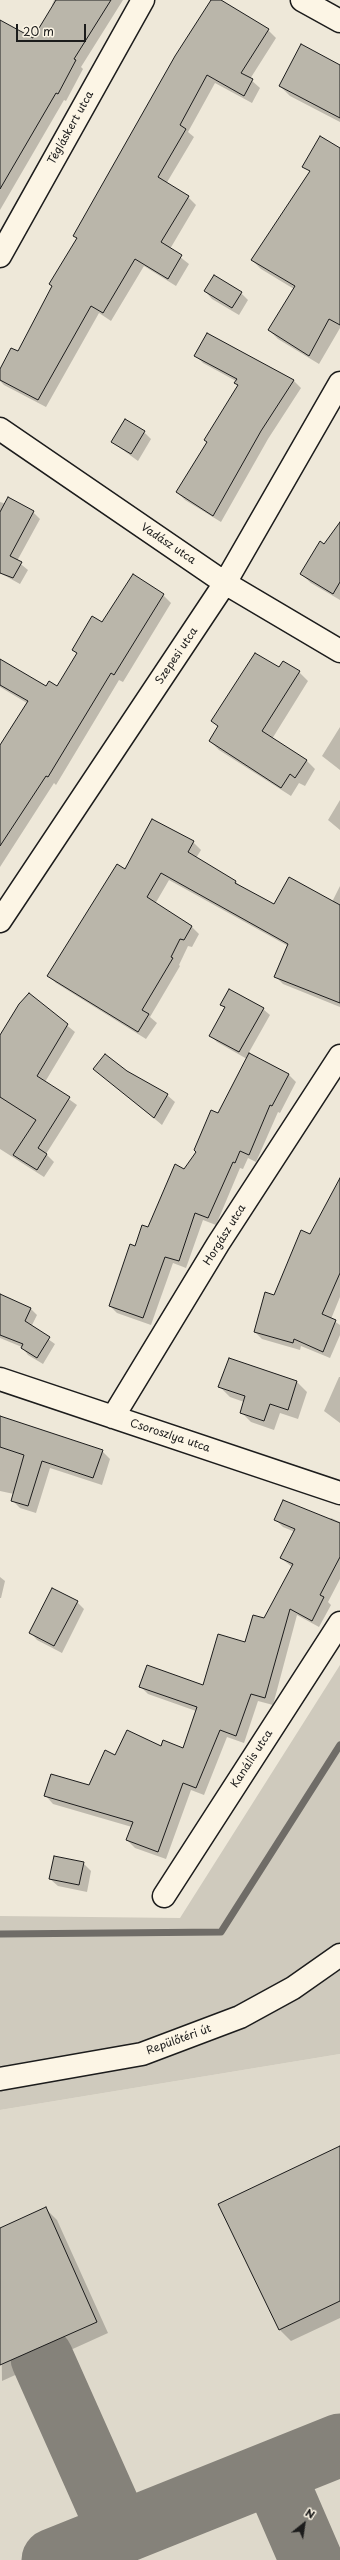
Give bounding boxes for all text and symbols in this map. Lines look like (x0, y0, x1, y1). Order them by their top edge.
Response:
scale bar (18, 16, 88, 42)
text: 20 m (23, 22, 54, 40)
street label: Tégláskert utca (45, 89, 97, 167)
street label: Vadász utca (138, 521, 198, 567)
street label: Szepesi utca (153, 625, 201, 687)
street label: Horgász utca (201, 1202, 249, 1268)
street label: Csoroszlya utca (128, 1417, 212, 1455)
street label: Kanális utca (228, 1728, 276, 1790)
street label: Repülőtéri út (145, 2022, 213, 2058)
north arrow (284, 2504, 324, 2544)
text: N (302, 2504, 318, 2523)

